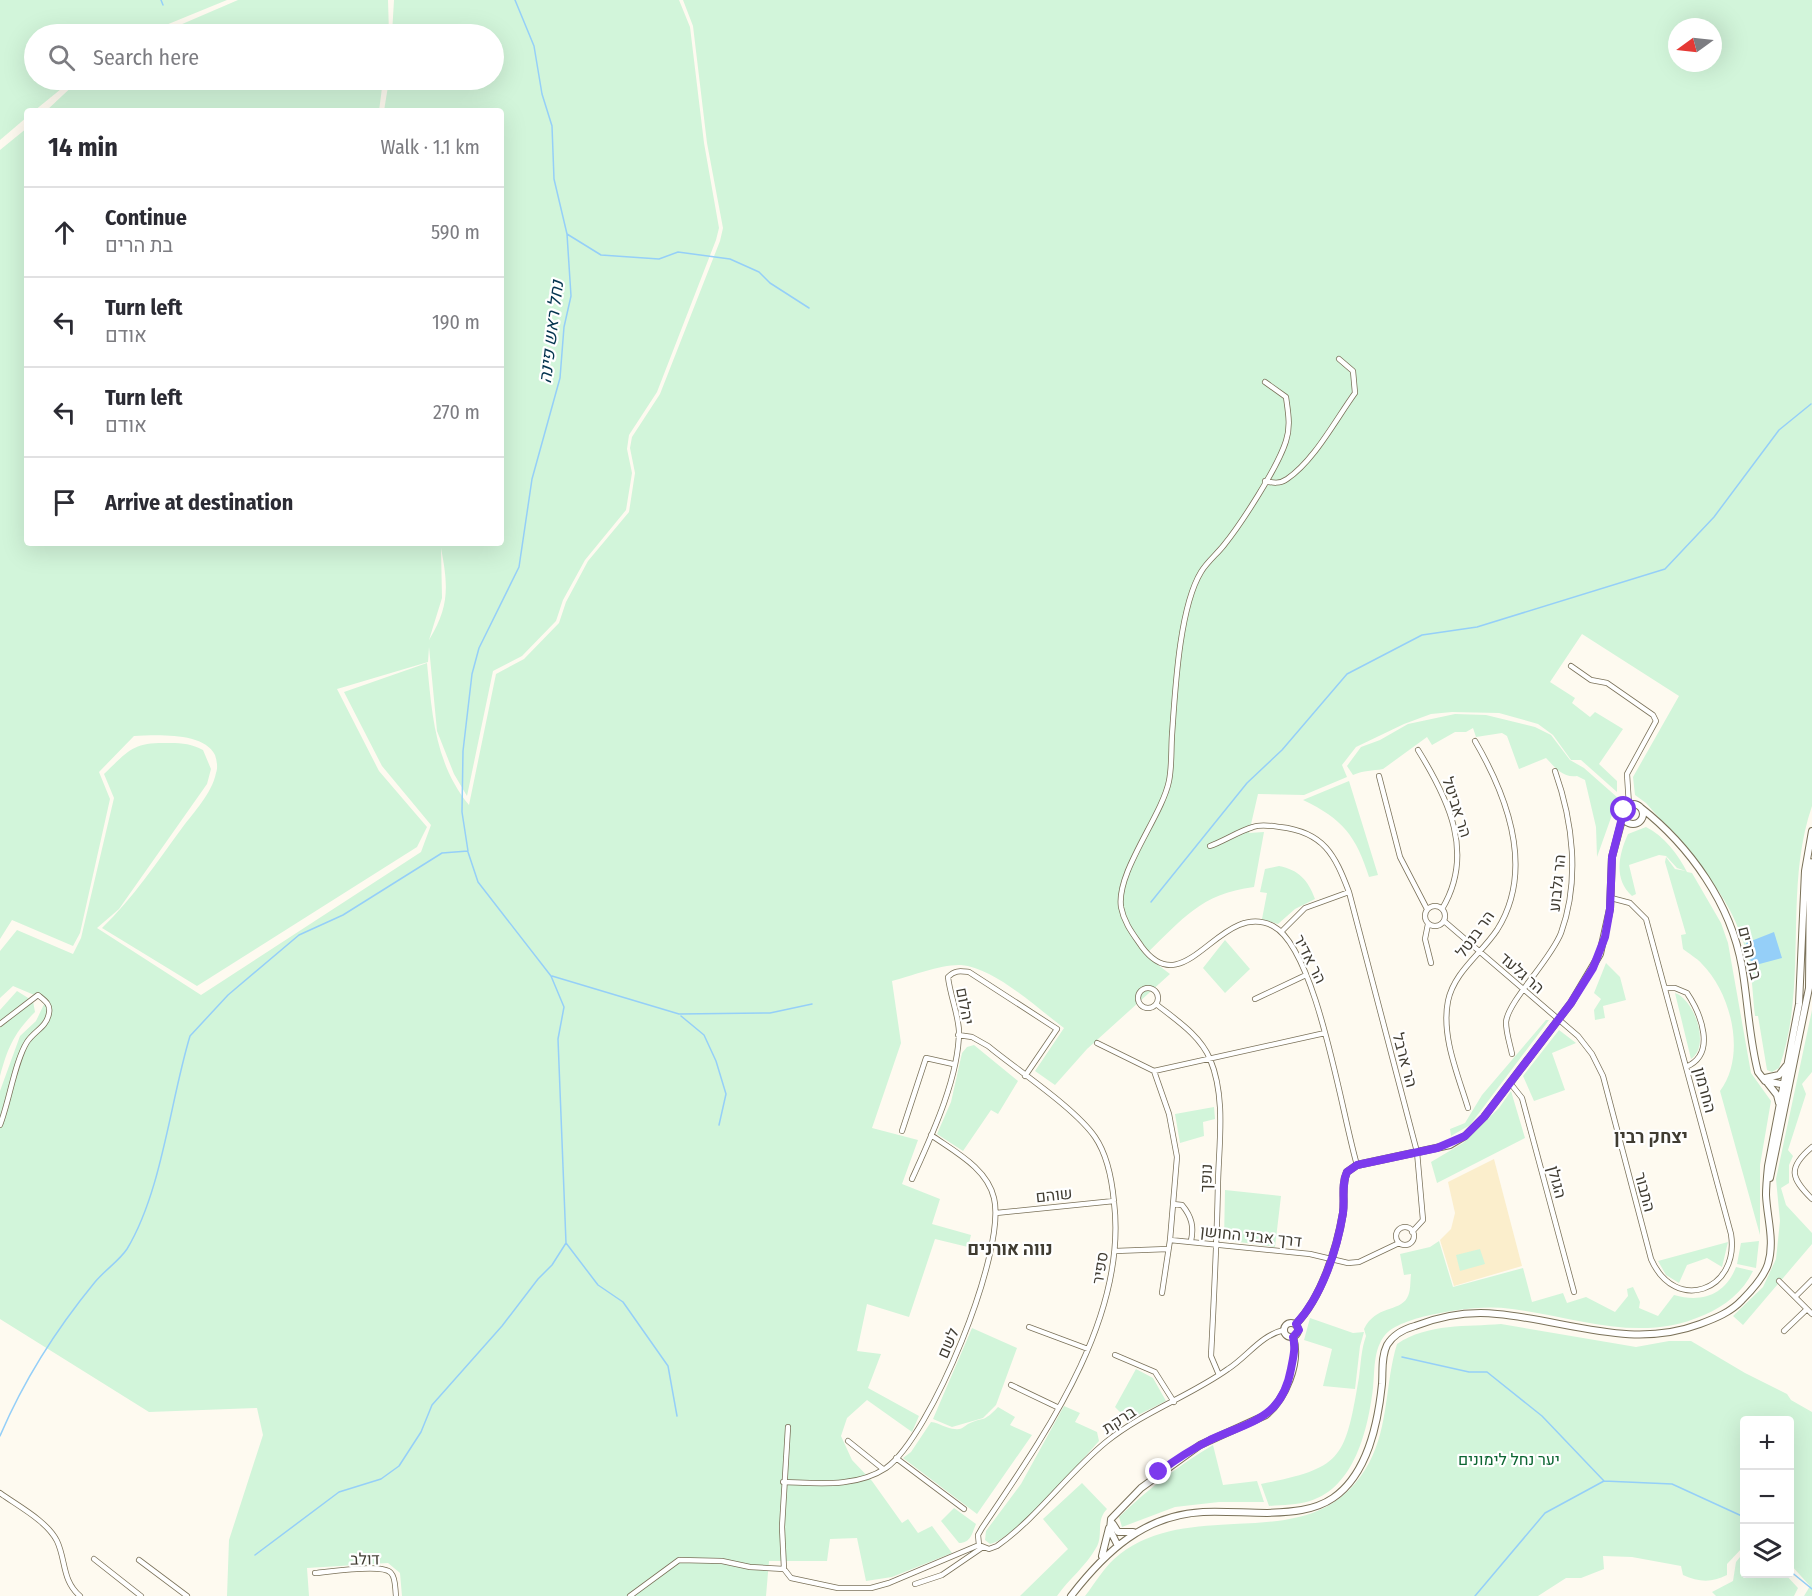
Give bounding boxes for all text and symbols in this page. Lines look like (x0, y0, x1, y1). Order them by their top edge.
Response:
north arrow (1668, 18, 1722, 72)
search box (24, 24, 504, 90)
icon: search (45, 41, 78, 74)
text: Search here (93, 44, 199, 71)
text: 14 min (48, 132, 118, 163)
text: Walk · 1.1 km (381, 135, 480, 159)
text: Continue (105, 204, 187, 231)
icon: ahead (48, 216, 81, 249)
text: 590 m (431, 220, 480, 244)
text: בת הרים (105, 233, 173, 257)
water label: נחל ראש פינה (534, 278, 568, 385)
text: Turn left (105, 294, 183, 321)
icon: left (48, 306, 81, 339)
text: 190 m (432, 310, 480, 334)
text: אודם (105, 323, 147, 347)
text: Turn left (105, 384, 183, 411)
icon: left (48, 396, 81, 429)
text: 270 m (433, 400, 480, 424)
text: אודם (105, 413, 147, 437)
icon: arrive (48, 486, 81, 519)
text: Arrive at destination (105, 489, 293, 516)
street label: הר אביטל (1438, 774, 1476, 840)
route start (1610, 796, 1636, 822)
street label: הר גלבוע (1545, 853, 1569, 913)
street label: הר בנטל (1452, 907, 1498, 961)
street label: בת הרים (1734, 924, 1766, 982)
street label: הר אדיר (1290, 931, 1330, 987)
street label: הר גלעד (1496, 948, 1548, 998)
street label: יהלום (952, 986, 978, 1026)
street label: הר ארבל (1389, 1031, 1421, 1089)
street label: החרמון (1690, 1065, 1720, 1115)
district label: יצחק רבין (1614, 1126, 1688, 1148)
street label: נופך (1196, 1163, 1216, 1193)
street label: הגולן (1544, 1164, 1570, 1200)
street label: התבור (1631, 1170, 1659, 1214)
street label: שוהם (1035, 1184, 1073, 1206)
street label: דרך אבני החושן (1199, 1221, 1303, 1251)
district label: נווה אורנים (967, 1238, 1053, 1260)
street label: ספיר (1088, 1250, 1112, 1286)
street label: לשם (933, 1325, 963, 1361)
street label: ברקת (1099, 1402, 1140, 1438)
map controls (1740, 1416, 1794, 1578)
button: + (1740, 1416, 1794, 1470)
park label: יער נחל לימונים (1458, 1450, 1560, 1469)
route end (1145, 1458, 1171, 1484)
button: − (1740, 1470, 1794, 1524)
button: layers (1740, 1524, 1794, 1578)
street label: דולב (350, 1549, 380, 1569)

